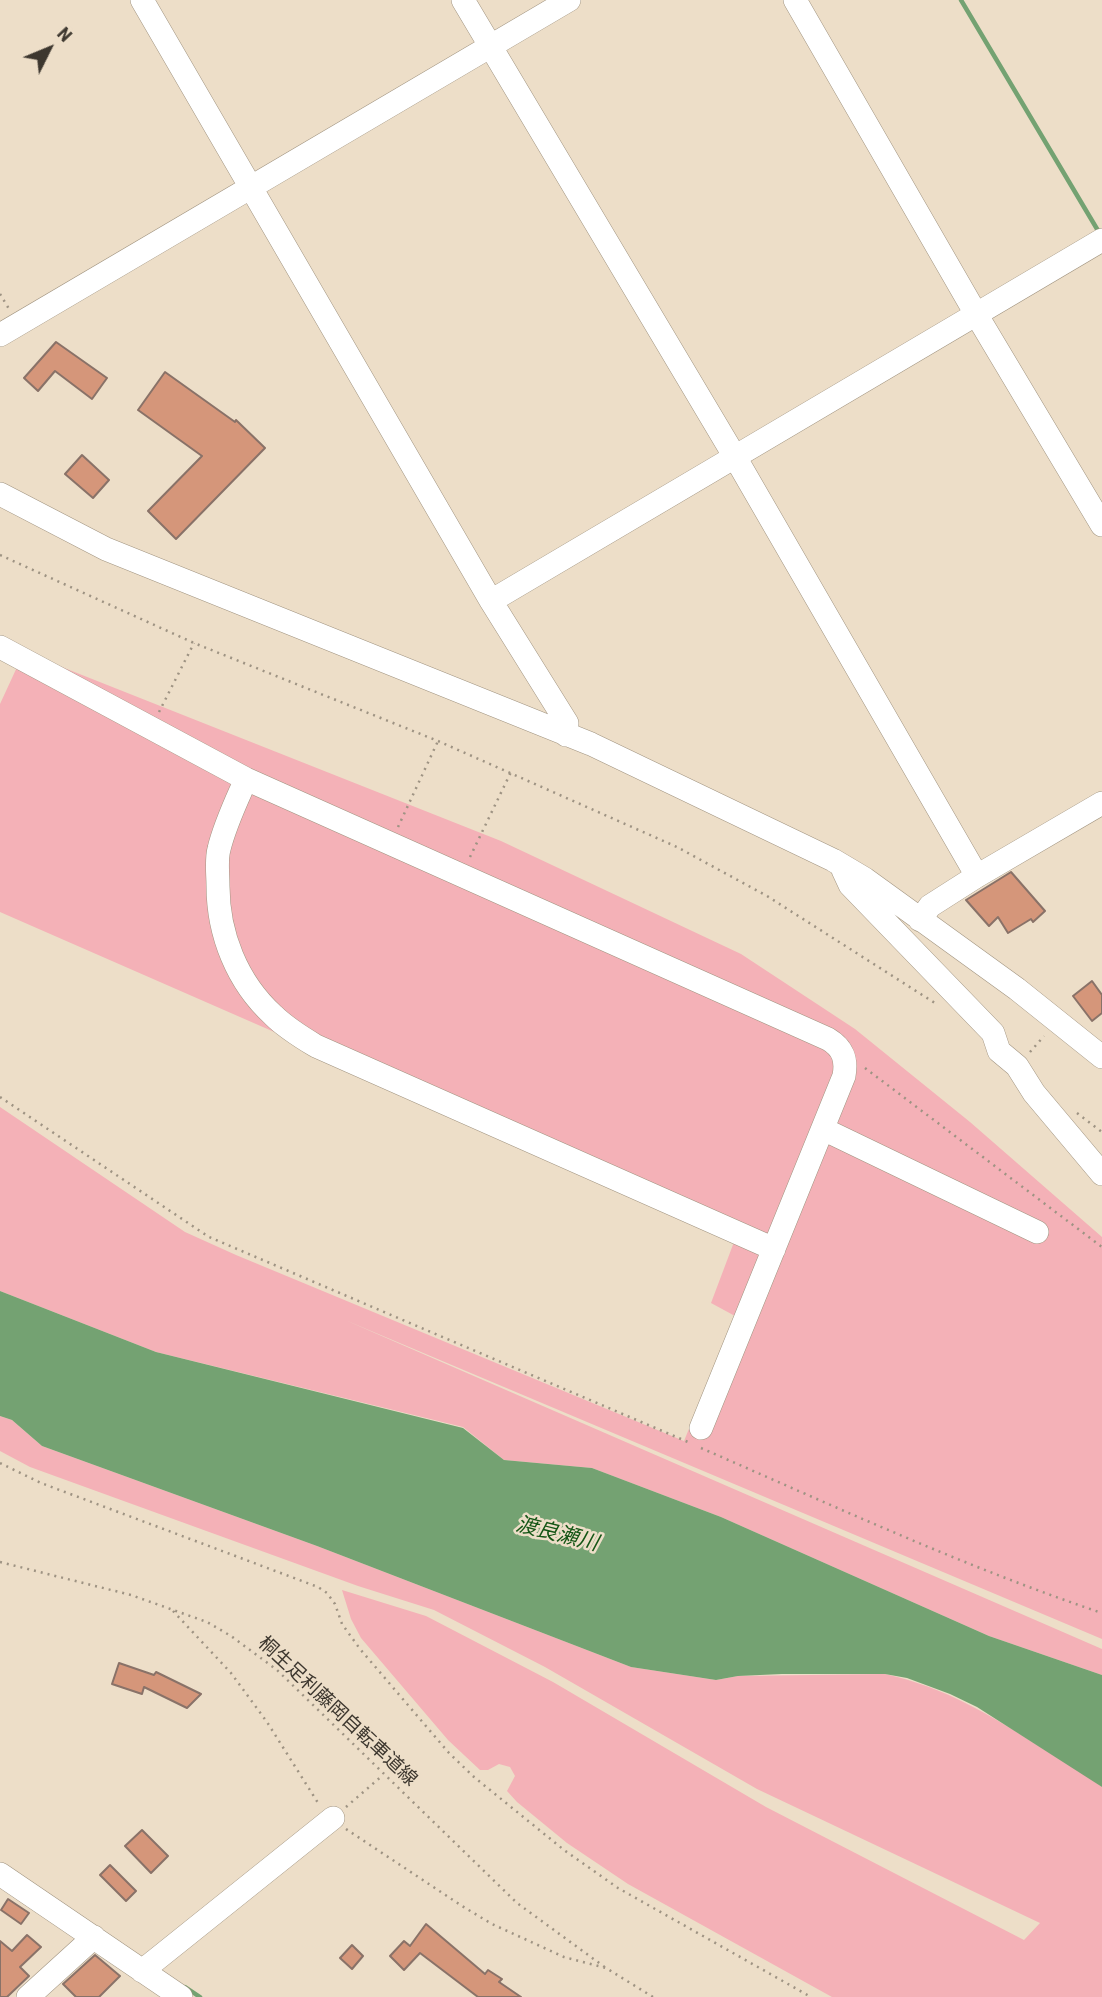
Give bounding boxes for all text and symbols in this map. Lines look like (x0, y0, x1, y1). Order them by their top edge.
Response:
north arrow (14, 14, 84, 84)
text: N (52, 22, 77, 46)
water label: 渡良瀬川 (513, 1513, 601, 1557)
street label: 桐生足利藤岡自転車道線 (253, 1632, 421, 1792)

